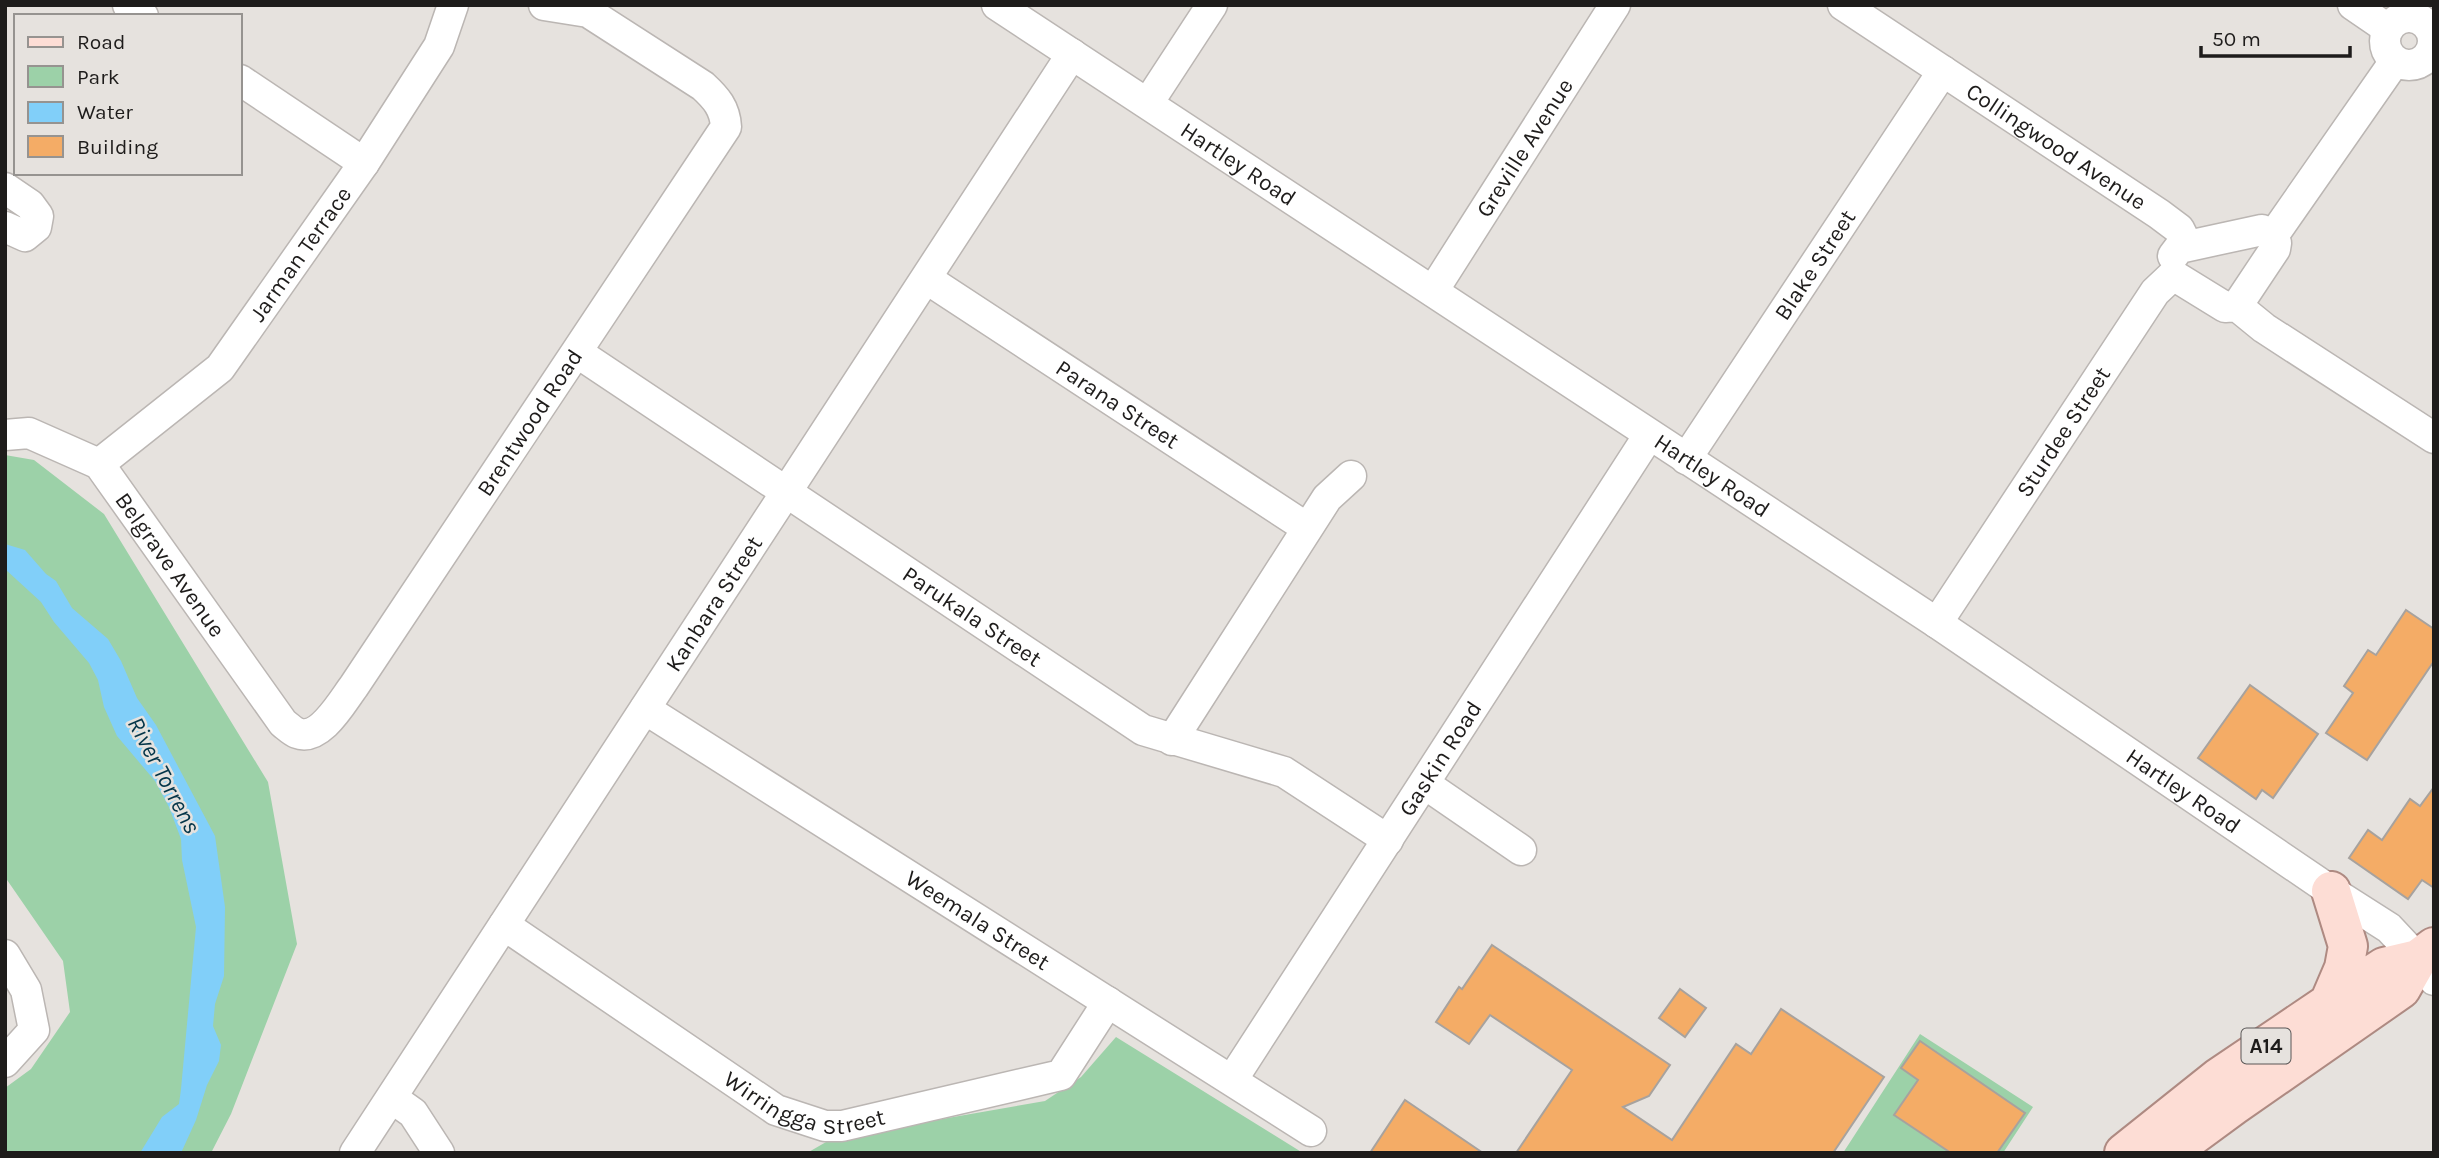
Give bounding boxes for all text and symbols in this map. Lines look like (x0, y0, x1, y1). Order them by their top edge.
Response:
legend (14, 14, 242, 175)
scale bar (2201, 14, 2350, 58)
text: 50 m (2212, 27, 2261, 51)
text: Road (77, 30, 125, 54)
text: Park (77, 65, 120, 89)
street label: Greville Avenue (1471, 73, 1579, 222)
street label: Collingwood Avenue (1961, 77, 2151, 216)
text: Water (77, 100, 133, 124)
street label: Hartley Road (1175, 117, 1301, 212)
text: Building (77, 135, 158, 159)
street label: Jarman Terrace (244, 182, 357, 327)
street label: Blake Street (1769, 204, 1862, 325)
street label: Brentwood Road (471, 344, 588, 501)
street label: Parana Street (1051, 354, 1184, 455)
street label: Sturdee Street (2011, 361, 2116, 502)
street label: Hartley Road (1649, 428, 1775, 523)
street label: Belgrave Avenue (109, 487, 231, 642)
street label: Kanbara Street (660, 531, 768, 677)
street label: Parukala Street (898, 561, 1047, 673)
street label: Gaskin Road (1393, 696, 1487, 821)
water label: River Torrens (122, 712, 206, 838)
street label: Hartley Road (2121, 743, 2246, 839)
street label: Weemala Street (900, 865, 1055, 976)
road number: A14 (2242, 1028, 2290, 1064)
street label: Wirringga Street (719, 1066, 888, 1140)

